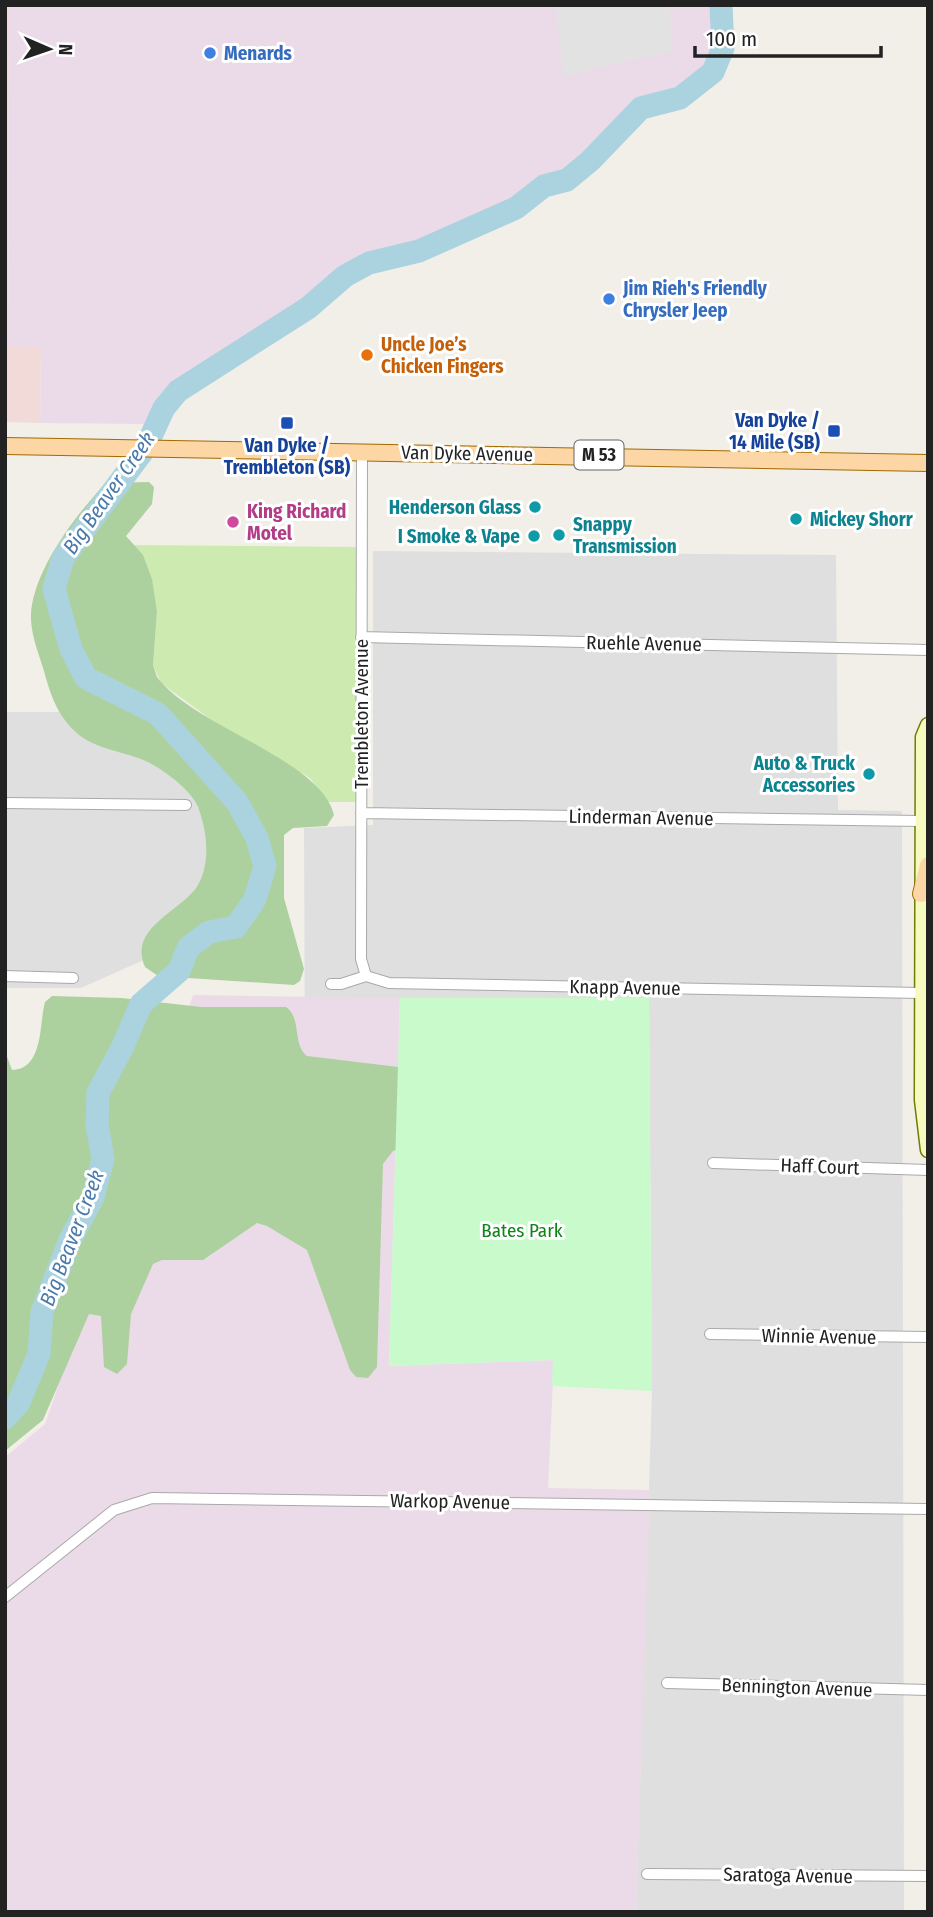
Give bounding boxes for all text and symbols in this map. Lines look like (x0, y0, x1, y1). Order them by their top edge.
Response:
north arrow (14, 14, 84, 84)
scale bar (695, 14, 880, 58)
text: 100 m (706, 26, 757, 52)
place label: Menards (224, 42, 292, 65)
text: N (54, 43, 77, 56)
marker: Menards (202, 45, 218, 61)
place label: Jim Rieh's Friendly Chrysler Jeep (622, 277, 768, 322)
marker: Jim Rieh's Friendly Chrysler Jeep (601, 291, 617, 307)
place label: Uncle Joe’s Chicken Fingers (381, 333, 504, 378)
marker: Uncle Joe’s Chicken Fingers (359, 347, 375, 363)
place label: Van Dyke / 14 Mile (SB) (729, 409, 820, 454)
marker: Van Dyke / Trembleton (SB) (279, 415, 295, 431)
marker: Van Dyke / 14 Mile (SB) (826, 423, 842, 439)
water label: Big Beaver Creek (57, 427, 161, 559)
place label: Van Dyke / Trembleton (SB) (224, 434, 351, 479)
road number: M 53 (574, 440, 624, 470)
street label: Van Dyke Avenue (401, 441, 533, 466)
place label: Henderson Glass (389, 496, 522, 519)
marker: Henderson Glass (527, 499, 543, 515)
place label: King Richard Motel (247, 500, 346, 545)
place label: Mickey Shorr (810, 508, 914, 531)
marker: Mickey Shorr (788, 511, 804, 527)
place label: Snappy Transmission (573, 513, 677, 558)
marker: King Richard Motel (225, 514, 241, 530)
place label: I Smoke & Vape (398, 525, 520, 548)
marker: Snappy Transmission (551, 527, 567, 543)
marker: I Smoke & Vape (526, 528, 542, 544)
street label: Ruehle Avenue (586, 631, 702, 656)
street label: Trembleton Avenue (350, 639, 373, 789)
place label: Auto & Truck Accessories (753, 752, 856, 797)
marker: Auto & Truck Accessories (861, 766, 877, 782)
street label: Linderman Avenue (568, 805, 714, 830)
street label: Knapp Avenue (569, 975, 681, 1000)
street label: Haff Court (780, 1154, 861, 1179)
water label: Big Beaver Creek (34, 1166, 110, 1310)
park label: Bates Park (481, 1219, 563, 1242)
street label: Winnie Avenue (761, 1324, 877, 1349)
street label: Warkop Avenue (390, 1489, 510, 1514)
street label: Bennington Avenue (721, 1673, 873, 1702)
street label: Saratoga Avenue (723, 1863, 853, 1888)

